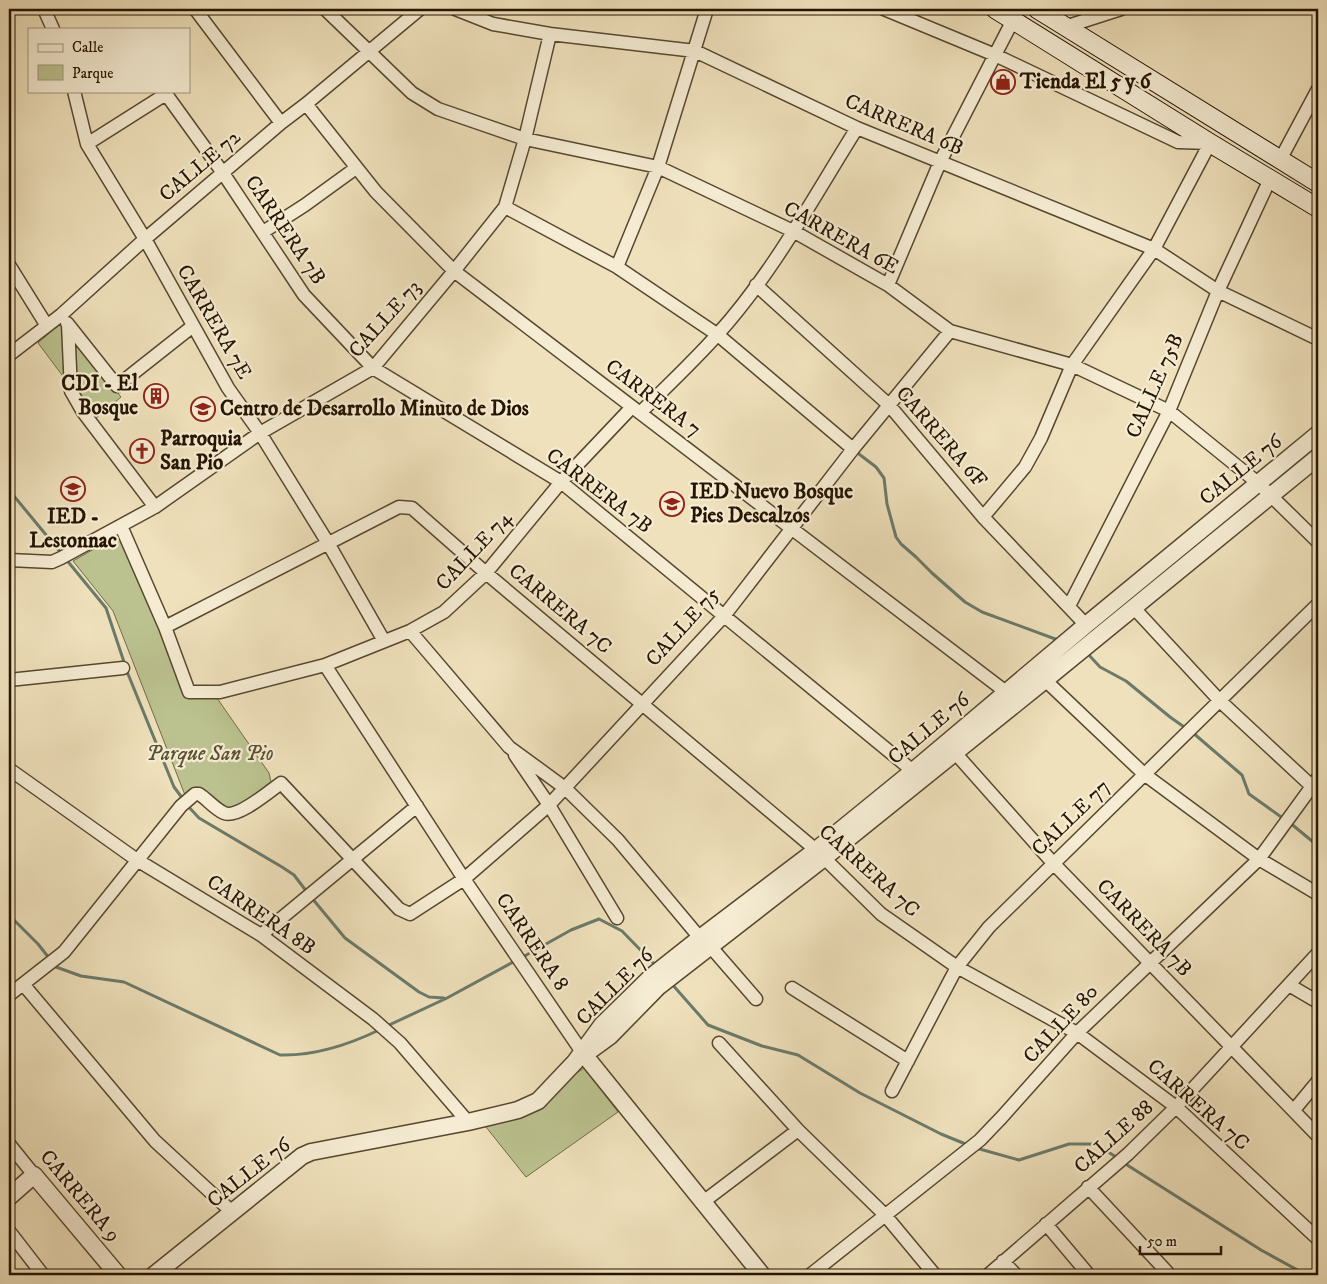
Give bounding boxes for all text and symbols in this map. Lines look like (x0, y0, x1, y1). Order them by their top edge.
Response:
legend (28, 28, 190, 92)
text: Calle (72, 38, 104, 57)
text: Parque (72, 64, 113, 83)
shop icon: Tienda El 5 y 6 (990, 69, 1016, 95)
place label: Tienda El 5 y 6 (1019, 69, 1152, 95)
street label: CARRERA 6B (841, 88, 967, 162)
street label: CALLE 72 (154, 124, 247, 208)
street label: CARRERA 7B (239, 170, 331, 290)
street label: CARRERA 6E (779, 196, 903, 280)
street label: CARRERA 7E (171, 260, 257, 384)
street label: CALLE 73 (343, 275, 427, 363)
street label: CALLE 75B (1120, 330, 1190, 442)
street label: CARRERA 7 (600, 354, 706, 442)
place label: CDI - El Bosque (61, 371, 139, 421)
street label: CARRERA 6F (890, 381, 992, 493)
building icon: CDI - El Bosque (143, 383, 169, 409)
school or university icon: Centro de Desarrollo Minuto de Dios (190, 396, 216, 422)
place label: Centro de Desarrollo Minuto de Dios (220, 396, 529, 422)
place label: Parroquia San Pio (160, 426, 243, 476)
street label: CALLE 76 (1194, 428, 1288, 511)
church icon: Parroquia San Pio (129, 438, 155, 464)
street label: CARRERA 7B (541, 443, 657, 539)
school or university icon: IED - Lestonnac (60, 476, 86, 502)
place label: IED Nuevo Bosque Pies Descalzos (690, 479, 853, 529)
school or university icon: IED Nuevo Bosque Pies Descalzos (659, 491, 685, 517)
place label: IED - Lestonnac (29, 504, 117, 554)
street label: CALLE 74 (430, 505, 518, 596)
street label: CARRERA 7C (503, 558, 617, 660)
street label: CALLE 75 (640, 582, 726, 672)
street label: CALLE 76 (883, 687, 976, 771)
park label: Parque San Pio (146, 741, 274, 768)
street label: CALLE 77 (1026, 774, 1116, 862)
street label: CARRERA 7C (813, 819, 925, 923)
street label: CARRERA 8B (202, 869, 320, 961)
street label: CARRERA 7B (1091, 874, 1197, 982)
street label: CARRERA 8 (490, 888, 574, 996)
street label: CALLE 76 (571, 942, 660, 1031)
street label: CALLE 80 (1018, 979, 1104, 1069)
street label: CARRERA 7C (1142, 1054, 1254, 1156)
street label: CALLE 88 (1069, 1095, 1159, 1179)
street label: CALLE 76 (202, 1132, 297, 1214)
street label: CARRERA 9 (34, 1145, 126, 1247)
scale bar (1140, 1224, 1221, 1256)
text: 50 m (1147, 1232, 1177, 1251)

